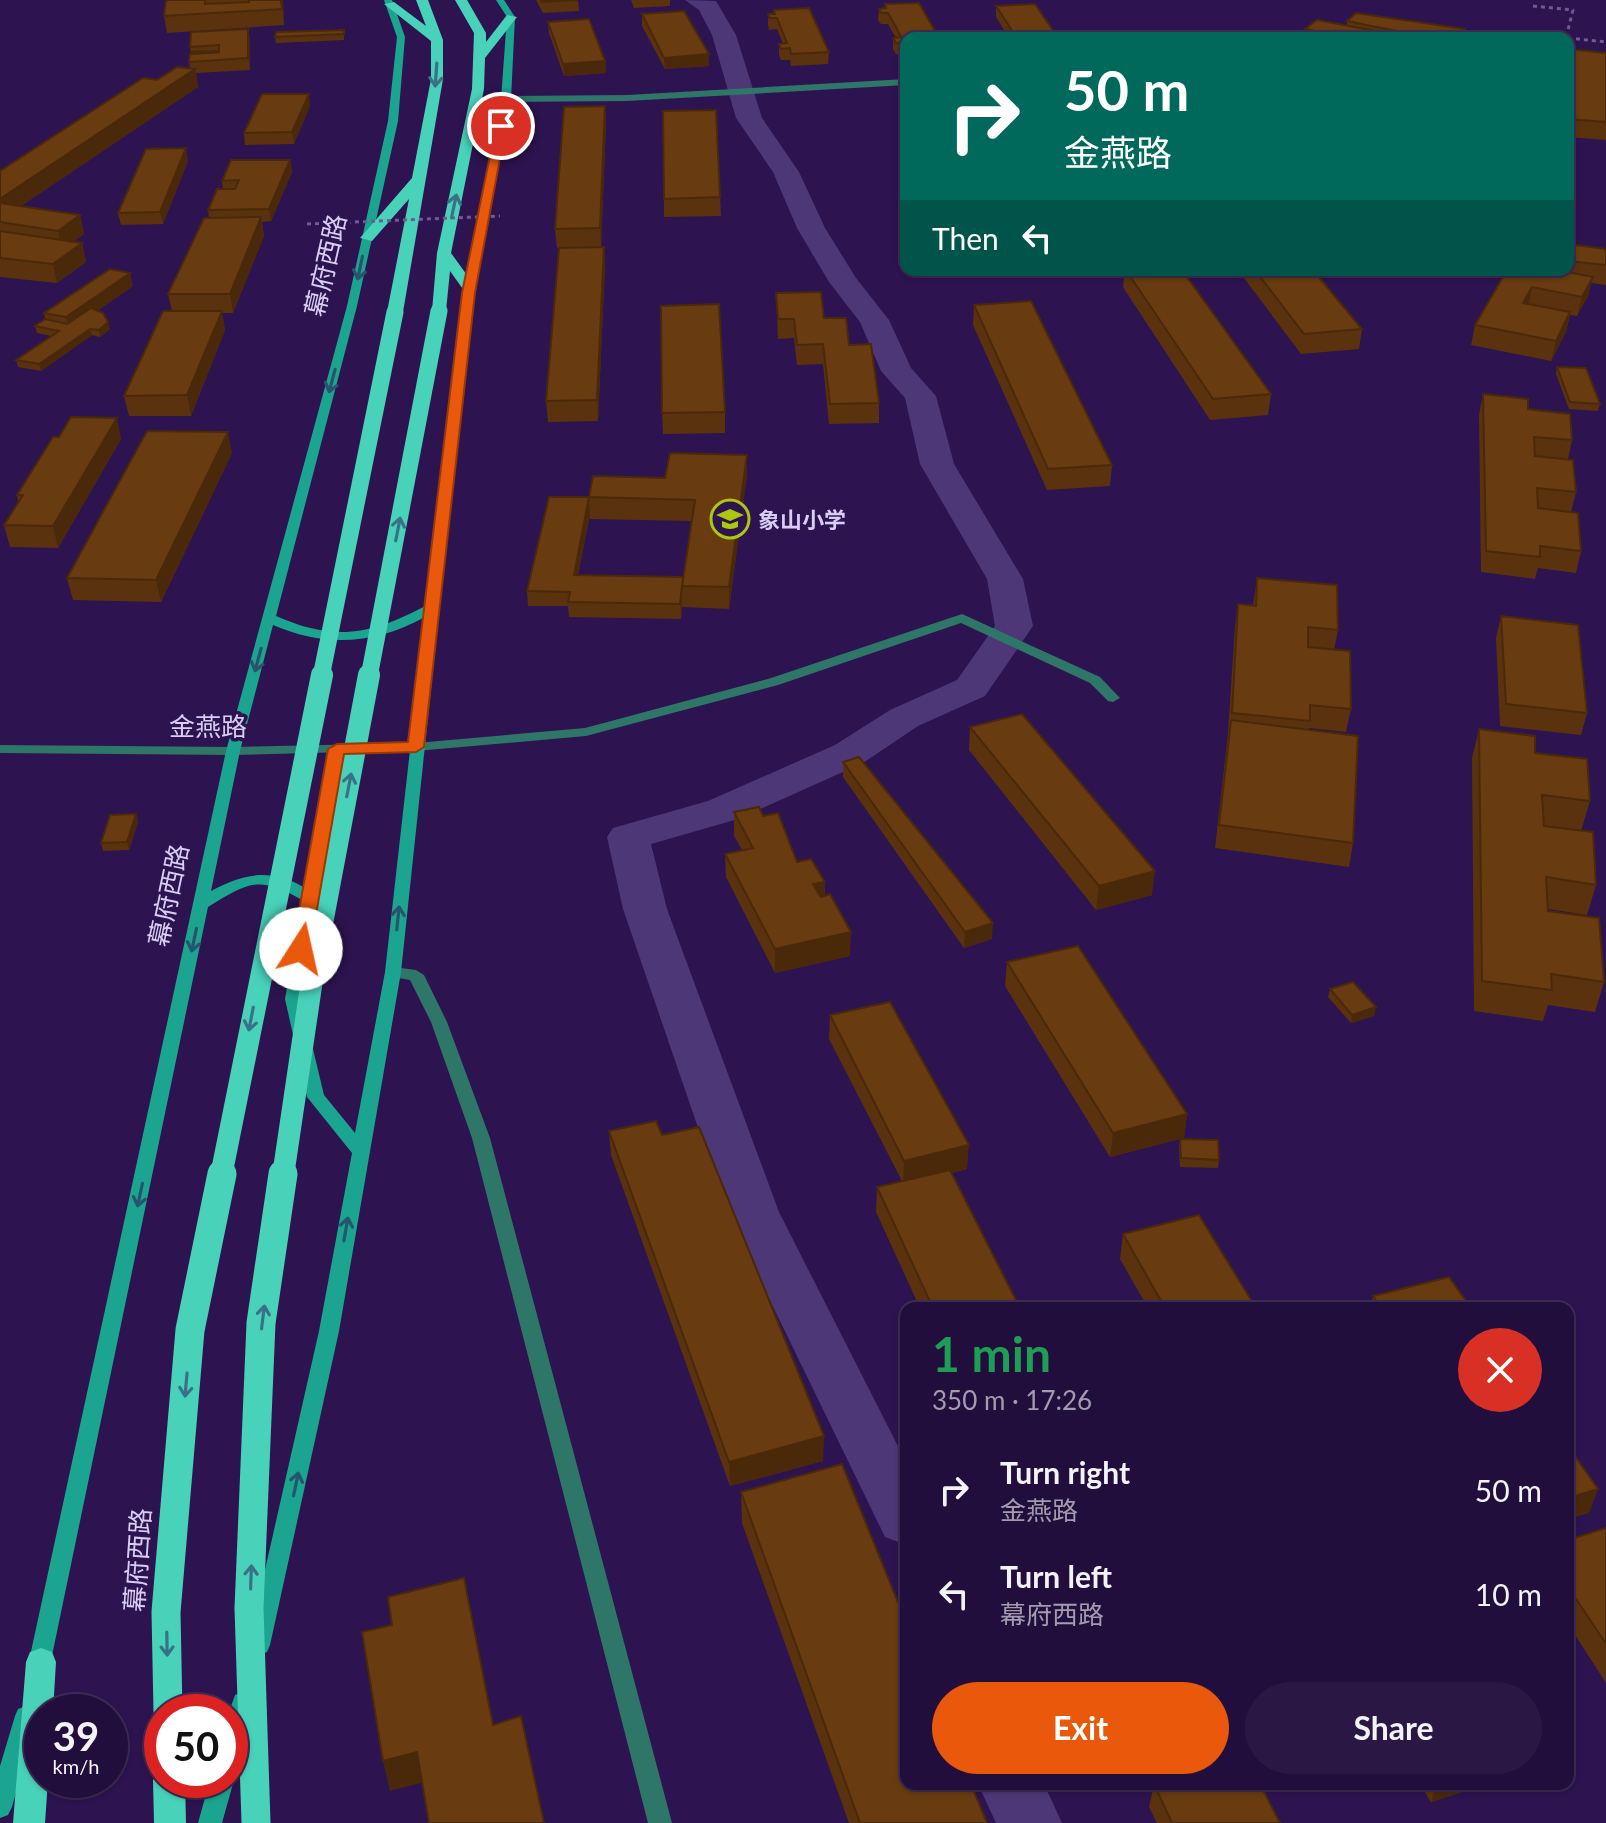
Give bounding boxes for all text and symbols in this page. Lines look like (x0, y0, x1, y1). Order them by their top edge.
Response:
text: 50 m (1064, 56, 1189, 123)
one-way arrow (428, 61, 443, 88)
icon: right (932, 64, 1036, 168)
pin (467, 92, 535, 160)
icon: arrive (479, 104, 523, 148)
text: 金燕路 (1064, 130, 1172, 174)
one-way arrow (447, 194, 462, 219)
street label: 幕府西路 (298, 211, 352, 319)
icon: left (1015, 216, 1059, 260)
text: Then (932, 220, 999, 256)
one-way arrow (352, 255, 367, 280)
one-way arrow (323, 368, 338, 394)
school or university icon: 象山小学 (709, 498, 751, 540)
place label: 象山小学 (758, 506, 846, 533)
one-way arrow (391, 517, 406, 542)
one-way arrow (249, 646, 264, 672)
street label: 金燕路 (169, 710, 247, 742)
one-way arrow (342, 772, 357, 798)
street label: 幕府西路 (142, 841, 194, 949)
one-way arrow (391, 905, 406, 932)
position arrow (259, 907, 343, 991)
one-way arrow (186, 927, 201, 953)
one-way arrow (243, 1006, 258, 1031)
one-way arrow (132, 1181, 147, 1207)
one-way arrow (339, 1217, 354, 1243)
one-way arrow (255, 1305, 270, 1331)
text: 1 min (932, 1325, 1051, 1382)
button: close (1458, 1328, 1542, 1412)
one-way arrow (178, 1371, 193, 1398)
text: 350 m · 17:26 (932, 1384, 1092, 1416)
text: Turn right (1000, 1454, 1130, 1490)
icon: right (932, 1468, 976, 1512)
one-way arrow (289, 1472, 304, 1498)
text: 50 m (1475, 1472, 1542, 1508)
text: 金燕路 (1000, 1494, 1078, 1526)
street label: 幕府西路 (117, 1507, 157, 1613)
text: Turn left (1000, 1558, 1112, 1594)
one-way arrow (243, 1564, 258, 1591)
icon: left (932, 1572, 976, 1616)
text: 10 m (1475, 1576, 1542, 1612)
text: 幕府西路 (1000, 1598, 1104, 1630)
one-way arrow (159, 1630, 175, 1657)
button: Exit (932, 1682, 1229, 1774)
button: Share (1245, 1682, 1542, 1774)
speed limit sign: 50 (144, 1694, 248, 1798)
text: 39 (53, 1712, 99, 1760)
text: km/h (53, 1754, 99, 1778)

